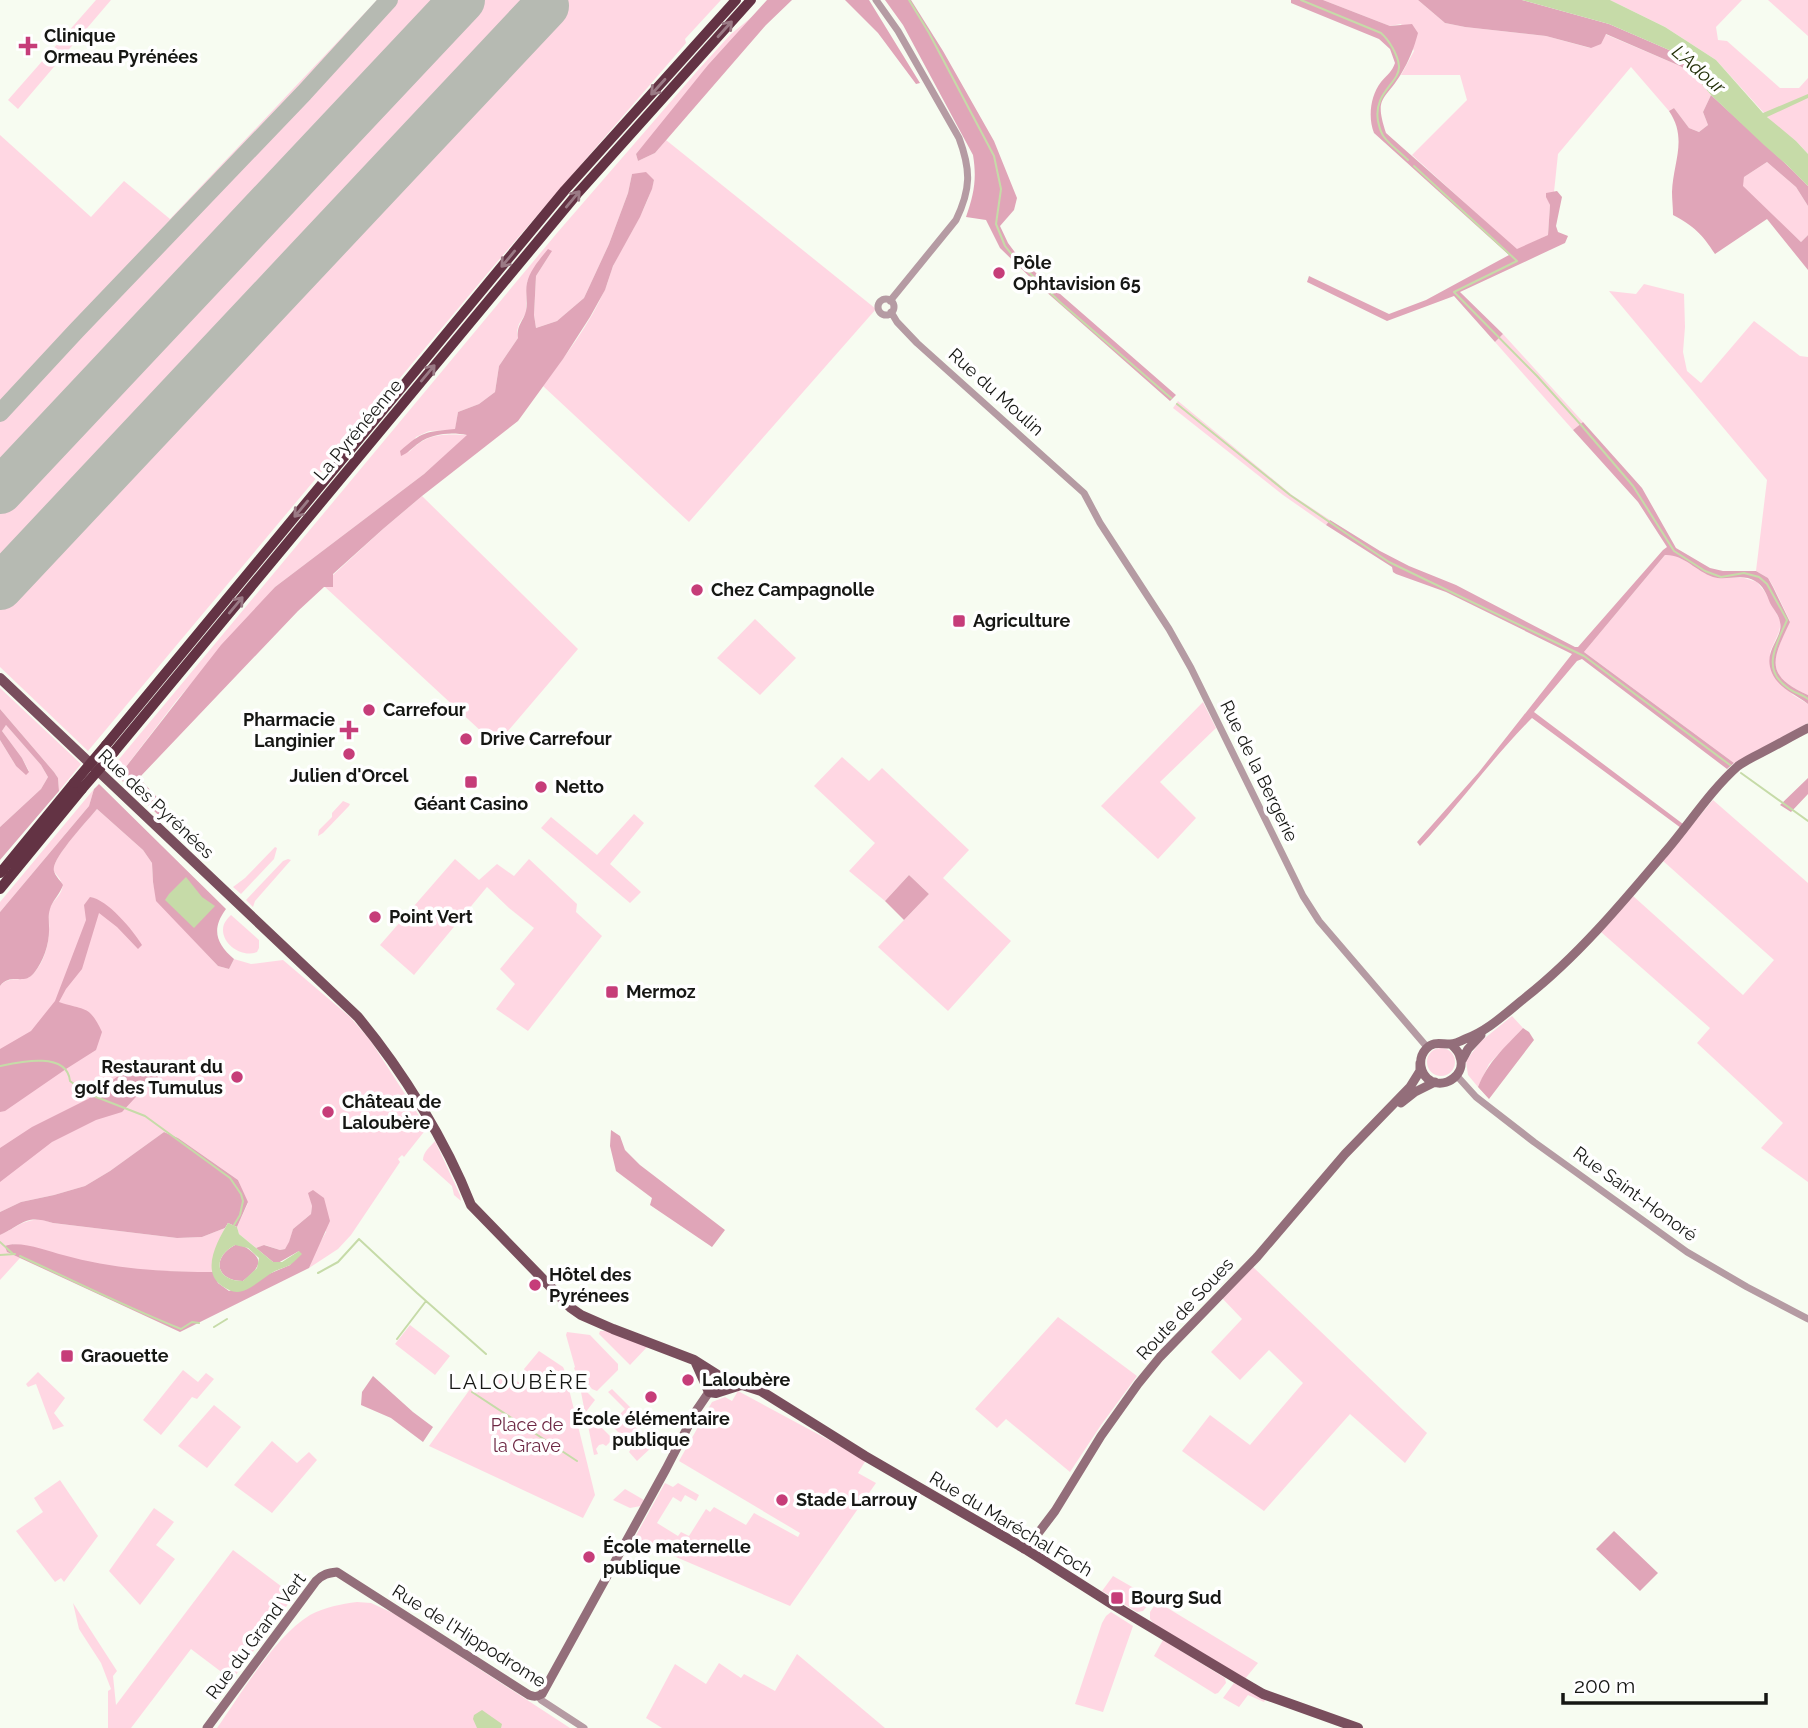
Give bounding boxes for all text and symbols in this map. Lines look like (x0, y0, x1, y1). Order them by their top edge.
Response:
one-way arrow (717, 20, 733, 38)
place label: Clinique Ormeau Pyrénées (44, 25, 198, 67)
marker: Clinique Ormeau Pyrénées (18, 36, 38, 56)
water label: L'Adour (1668, 40, 1731, 99)
one-way arrow (649, 78, 666, 95)
one-way arrow (566, 190, 581, 208)
one-way arrow (500, 249, 516, 267)
place label: Pôle Ophtavision 65 (1013, 252, 1141, 294)
marker: Pôle Ophtavision 65 (991, 265, 1007, 281)
street label: Rue du Moulin (945, 344, 1048, 440)
one-way arrow (420, 365, 436, 383)
street label: La Pyrénéenne (309, 374, 406, 485)
one-way arrow (293, 500, 309, 518)
place label: Chez Campagnolle (711, 579, 875, 600)
marker: Chez Campagnolle (689, 582, 705, 598)
one-way arrow (227, 596, 243, 614)
place label: Agriculture (973, 610, 1071, 631)
marker: Agriculture (951, 613, 967, 629)
street label: Rue de la Bergerie (1216, 697, 1303, 845)
place label: Carrefour (383, 699, 466, 720)
marker: Carrefour (361, 702, 377, 718)
place label: Pharmacie Langinier (243, 709, 335, 751)
marker: Pharmacie Langinier (341, 722, 357, 738)
place label: Drive Carrefour (480, 728, 612, 749)
marker: Drive Carrefour (458, 731, 474, 747)
street label: Rue des Pyrénées (94, 745, 219, 863)
marker: Julien d'Orcel (341, 746, 357, 762)
place label: Julien d'Orcel (290, 765, 409, 786)
marker: Géant Casino (463, 774, 479, 790)
place label: Netto (555, 776, 604, 797)
marker: Netto (533, 779, 549, 795)
place label: Géant Casino (414, 793, 528, 814)
place label: Point Vert (389, 906, 473, 927)
marker: Point Vert (367, 909, 383, 925)
place label: Mermoz (626, 981, 696, 1002)
marker: Mermoz (604, 984, 620, 1000)
place label: Restaurant du golf des Tumulus (75, 1056, 223, 1098)
marker: Restaurant du golf des Tumulus (229, 1069, 245, 1085)
place label: Château de Laloubère (342, 1091, 441, 1133)
marker: Château de Laloubère (320, 1104, 336, 1120)
street label: Rue Saint-Honoré (1569, 1142, 1702, 1246)
street label: Route de Soues (1132, 1253, 1237, 1364)
place label: Hôtel des Pyrénees (549, 1264, 632, 1306)
marker: Hôtel des Pyrénees (527, 1277, 543, 1293)
place label: Graouette (81, 1345, 169, 1366)
marker: Graouette (59, 1348, 75, 1364)
district label: LALOUBÈRE (449, 1369, 589, 1394)
place label: Laloubère (702, 1369, 791, 1390)
marker: Laloubère (680, 1372, 696, 1388)
marker: École élémentaire publique (643, 1389, 659, 1405)
place label: École élémentaire publique (572, 1408, 730, 1450)
park label: Place de la Grave (491, 1414, 564, 1456)
street label: Rue du Maréchal Foch (926, 1467, 1097, 1581)
place label: Stade Larrouy (796, 1489, 917, 1510)
marker: Stade Larrouy (774, 1492, 790, 1508)
place label: École maternelle publique (603, 1536, 751, 1578)
marker: École maternelle publique (581, 1549, 597, 1565)
street label: Rue du Grand Vert (201, 1568, 310, 1703)
street label: Rue de l'Hippodrome (389, 1580, 550, 1692)
place label: Bourg Sud (1131, 1587, 1222, 1608)
marker: Bourg Sud (1109, 1590, 1125, 1606)
scale bar (1563, 1662, 1766, 1706)
text: 200 m (1574, 1673, 1635, 1698)

